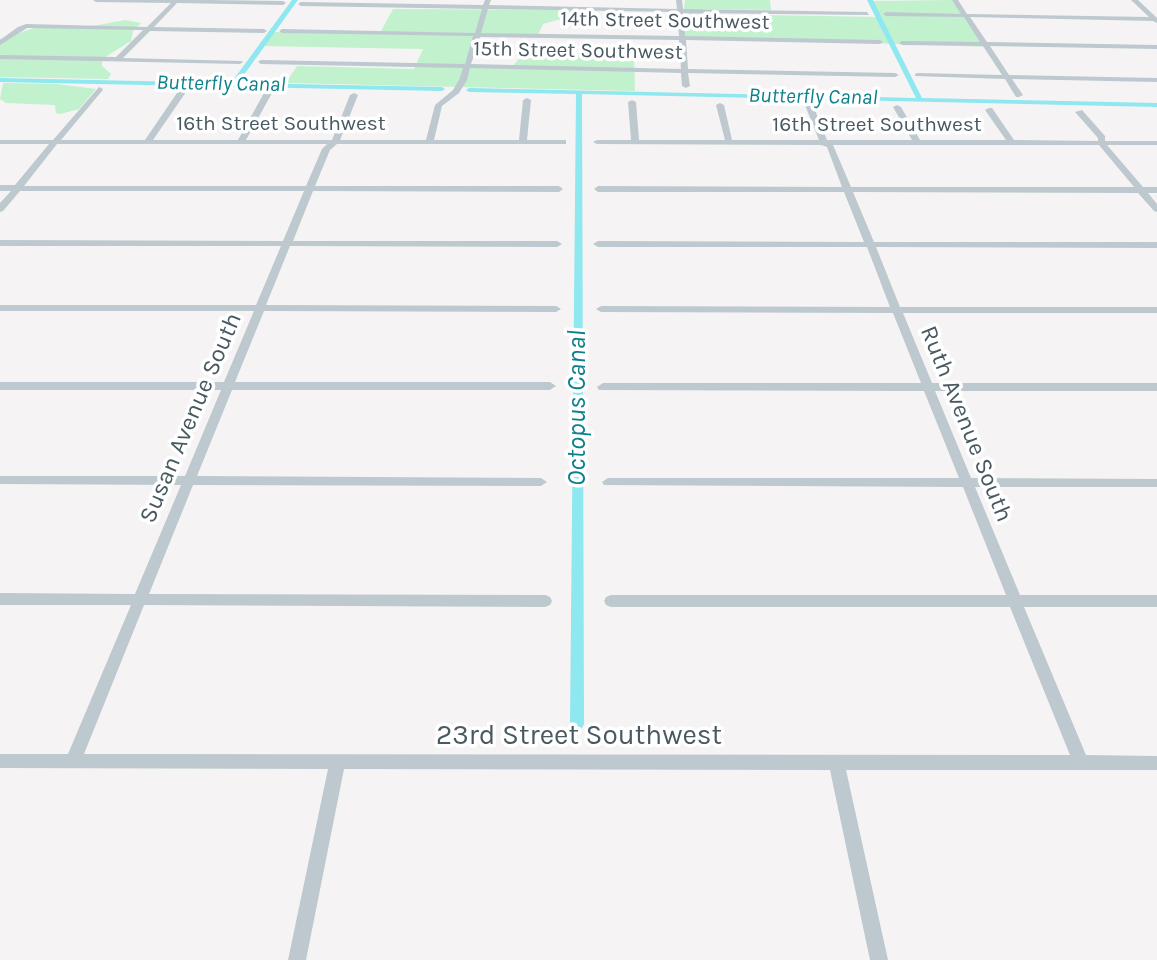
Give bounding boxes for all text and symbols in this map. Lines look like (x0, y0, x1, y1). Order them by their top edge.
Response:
street label: 14th Street Southwest (560, 7, 770, 35)
street label: 15th Street Southwest (473, 37, 683, 65)
water label: Butterfly Canal (156, 70, 286, 98)
water label: Butterfly Canal (748, 83, 878, 111)
street label: 16th Street Southwest (176, 111, 386, 137)
street label: 16th Street Southwest (772, 112, 982, 138)
street label: Susan Avenue South (134, 309, 248, 527)
street label: Ruth Avenue South (914, 322, 1018, 526)
water label: Octopus Canal (562, 330, 594, 486)
street label: 23rd Street Southwest (436, 719, 722, 753)

